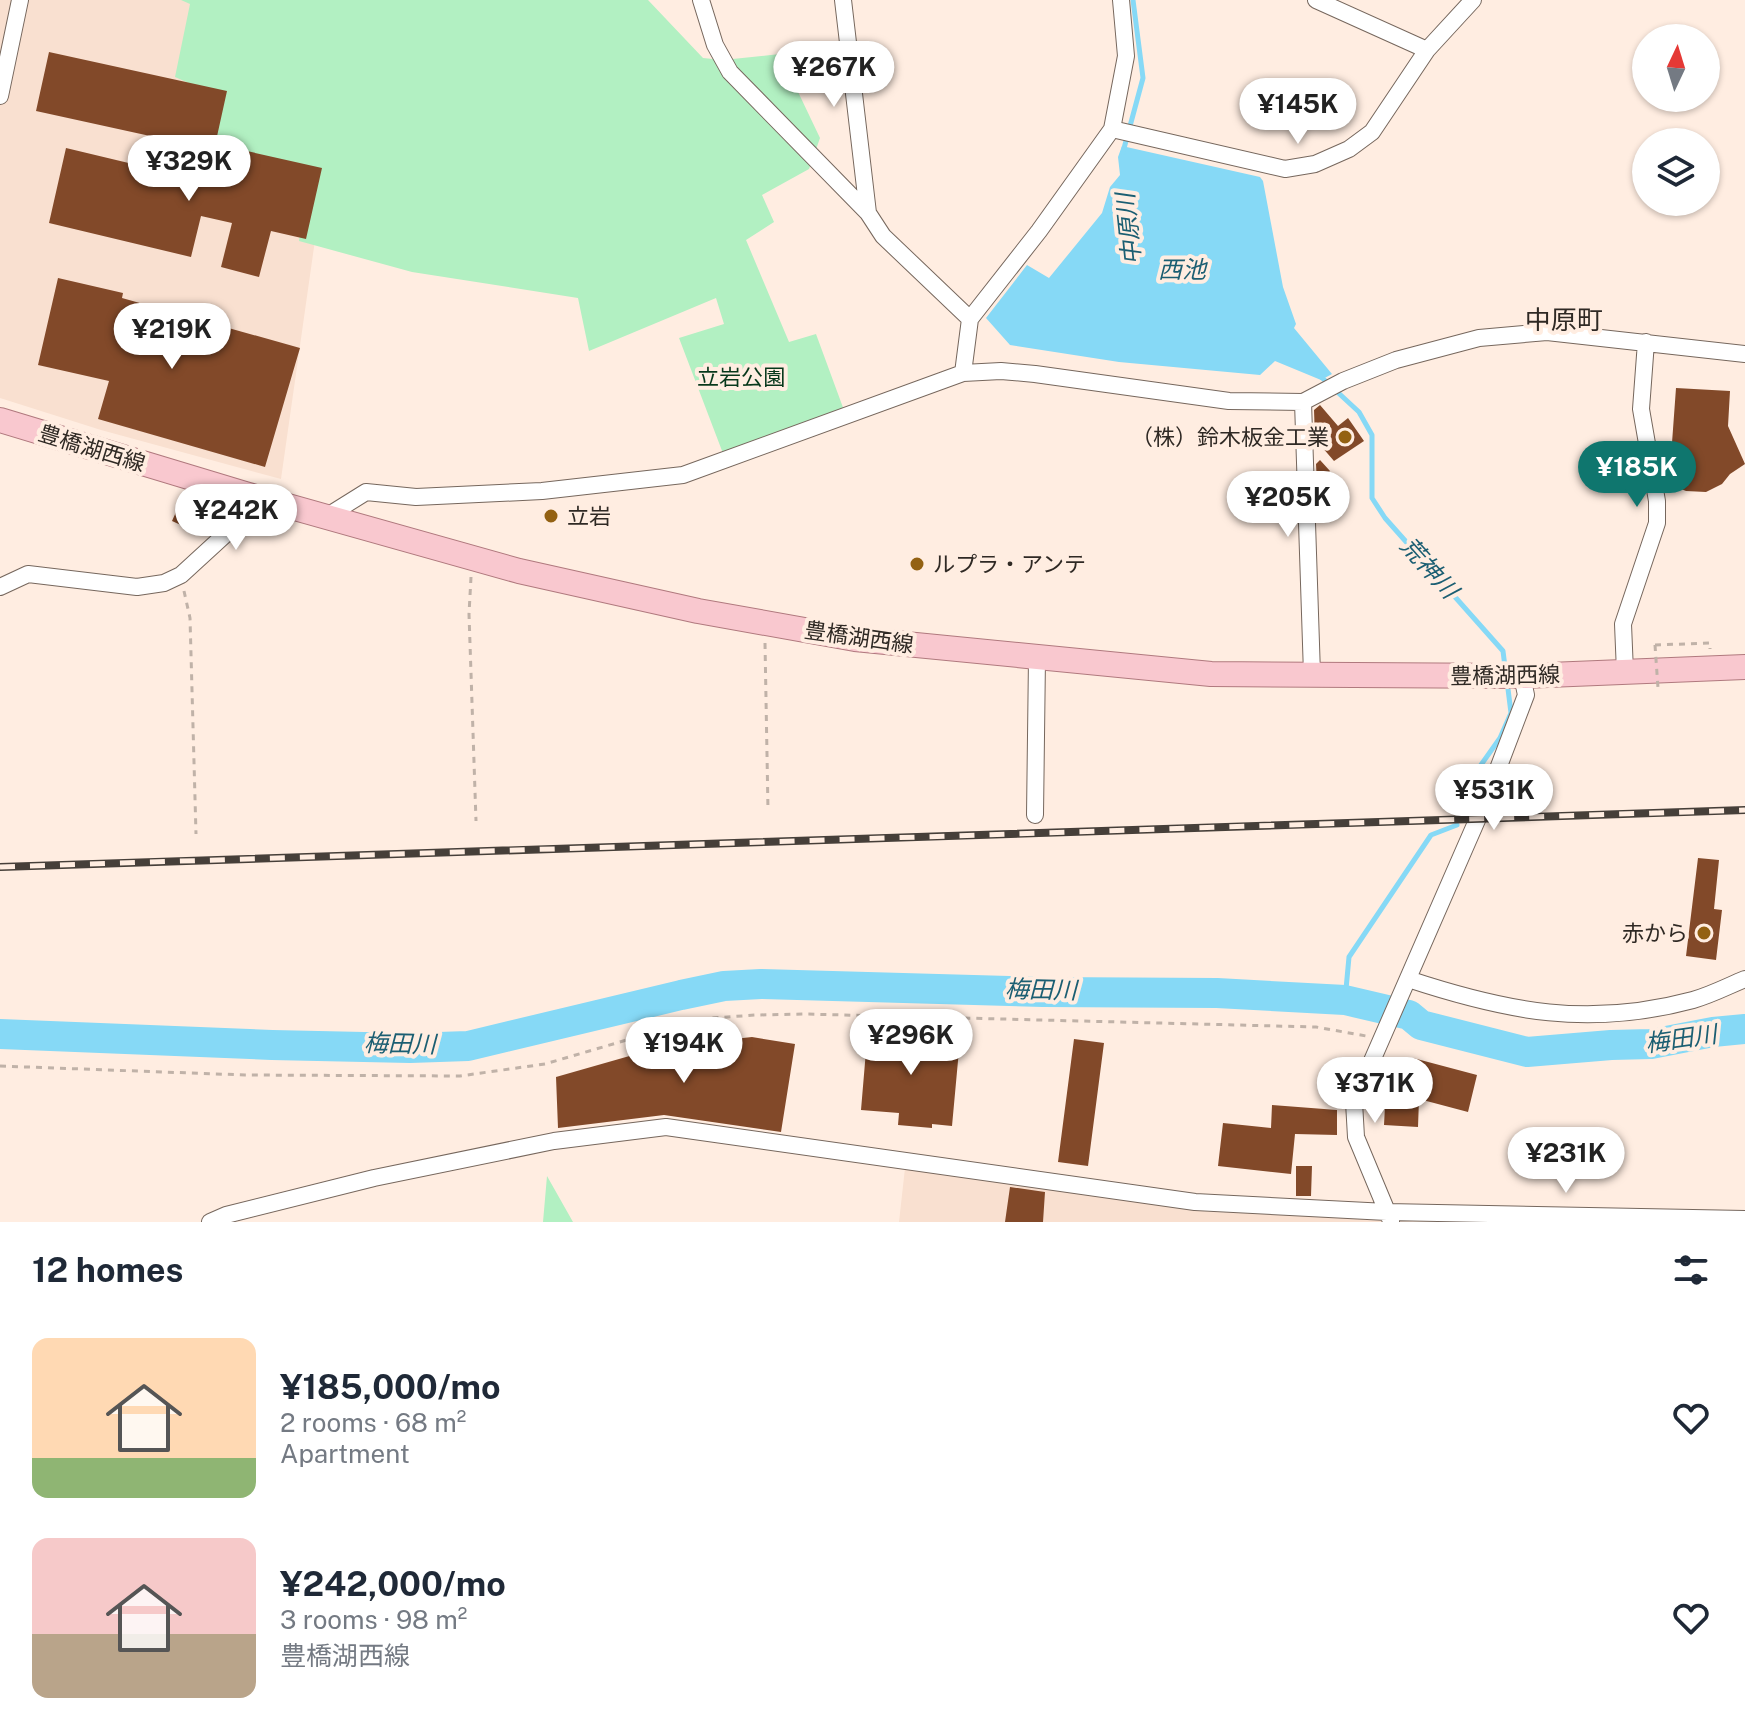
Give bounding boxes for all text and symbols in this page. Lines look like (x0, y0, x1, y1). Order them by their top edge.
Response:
north arrow (1632, 24, 1720, 112)
map controls (1632, 24, 1720, 216)
pin: ¥267K (778, 41, 890, 109)
text: ¥267K (791, 51, 877, 82)
pin: ¥145K (1242, 78, 1354, 146)
text: ¥145K (1257, 88, 1339, 119)
button: layers (1632, 128, 1720, 216)
pin: ¥329K (133, 135, 245, 203)
text: ¥329K (146, 145, 232, 176)
water label: 中原川 (1110, 189, 1146, 266)
water label: 西池 (1158, 255, 1208, 283)
pin: ¥219K (116, 303, 228, 371)
district label: 中原町 (1525, 304, 1603, 335)
text: ¥219K (132, 313, 212, 344)
park label: 立岩公園 (697, 364, 785, 390)
street label: 豊橋湖西線 (36, 419, 148, 477)
place label: （株）鈴木板金工業 (1131, 424, 1329, 450)
marker: （株）鈴木板金工業 (1336, 428, 1354, 446)
pin: ¥185K (1581, 441, 1693, 509)
text: ¥185K (1596, 451, 1678, 482)
pin: ¥205K (1232, 471, 1344, 539)
text: ¥205K (1245, 481, 1331, 512)
pin: ¥242K (180, 484, 292, 552)
text: ¥242K (193, 494, 279, 525)
place label: 立岩 (567, 503, 611, 529)
marker: 立岩 (542, 507, 560, 525)
water label: 荒神川 (1395, 531, 1466, 606)
place label: ルプラ・アンテ (933, 551, 1086, 577)
marker: ルプラ・アンテ (908, 555, 926, 573)
street label: 豊橋湖西線 (803, 616, 915, 658)
street label: 豊橋湖西線 (1450, 661, 1560, 689)
pin: ¥531K (1438, 764, 1550, 832)
text: ¥531K (1453, 774, 1535, 805)
place label: 赤から (1622, 920, 1688, 946)
marker: 赤から (1695, 924, 1713, 942)
water label: 梅田川 (1005, 974, 1080, 1004)
pin: ¥296K (855, 1009, 967, 1077)
pin: ¥194K (628, 1017, 740, 1085)
text: ¥296K (868, 1019, 954, 1050)
water label: 梅田川 (1643, 1019, 1721, 1057)
text: ¥194K (643, 1027, 725, 1058)
water label: 梅田川 (364, 1028, 439, 1058)
pin: ¥371K (1319, 1057, 1431, 1125)
text: ¥371K (1335, 1067, 1415, 1098)
pin: ¥231K (1510, 1127, 1622, 1195)
text: ¥231K (1526, 1137, 1606, 1168)
icon: filters (1669, 1248, 1713, 1292)
text: 12 homes (32, 1250, 183, 1290)
text: ¥185,000/mo (280, 1367, 501, 1407)
icon: home (96, 1370, 192, 1466)
icon: heart (1669, 1396, 1713, 1440)
text: 2 rooms · 68 m² (280, 1407, 466, 1438)
text: Apartment (280, 1438, 410, 1469)
text: ¥242,000/mo (280, 1564, 506, 1604)
icon: home (96, 1570, 192, 1666)
icon: heart (1669, 1596, 1713, 1640)
text: 3 rooms · 98 m² (280, 1604, 467, 1635)
text: 豊橋湖西線 (280, 1640, 410, 1671)

